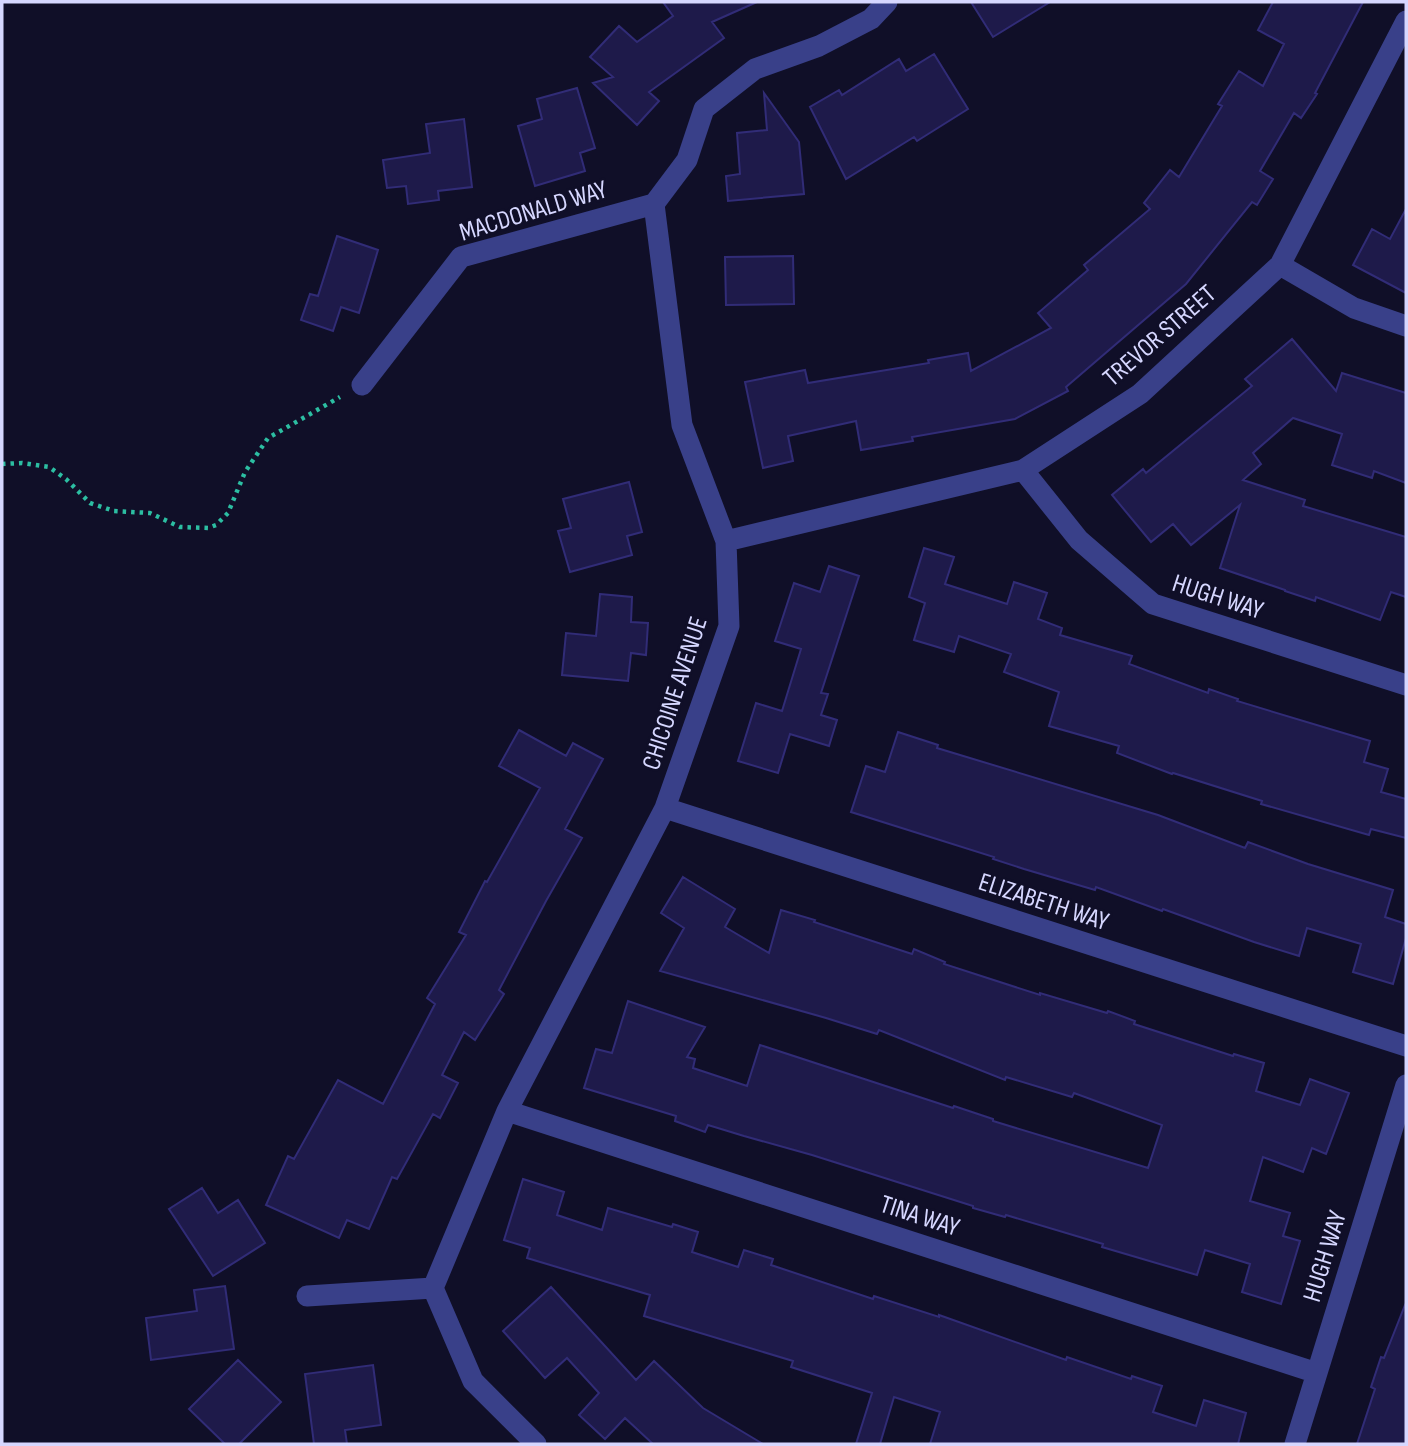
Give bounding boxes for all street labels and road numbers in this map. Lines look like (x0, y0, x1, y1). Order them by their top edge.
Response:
street label: MACDONALD WAY (456, 174, 611, 249)
street label: TREVOR STREET (1097, 279, 1223, 394)
street label: HUGH WAY (1168, 568, 1267, 627)
street label: CHICOINE AVENUE (636, 613, 715, 774)
street label: ELIZABETH WAY (975, 867, 1113, 938)
street label: TINA WAY (876, 1189, 963, 1244)
street label: HUGH WAY (1297, 1207, 1354, 1306)

